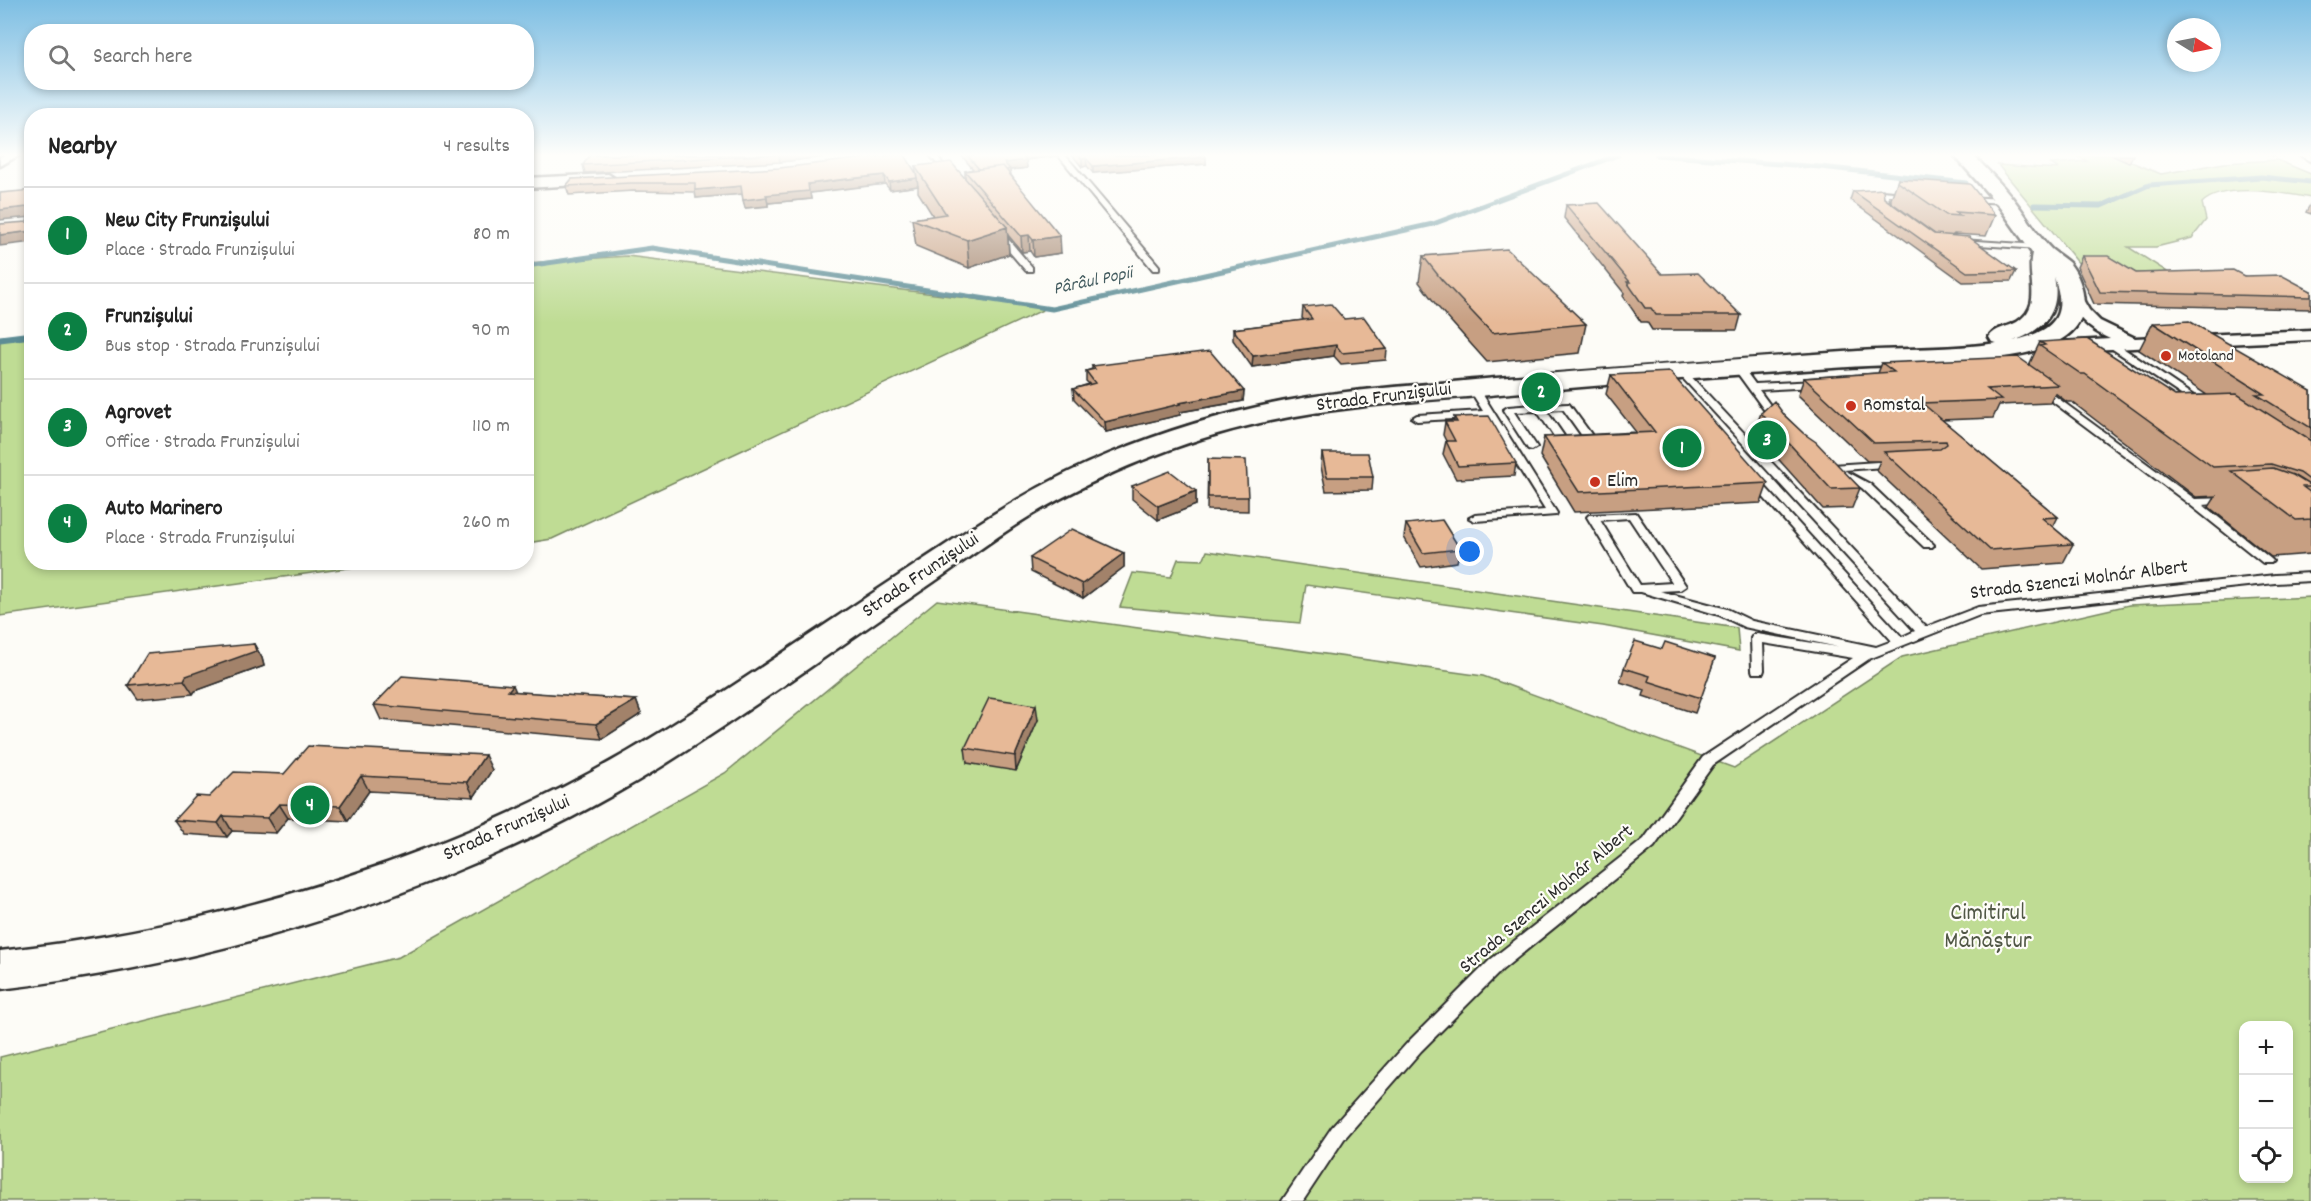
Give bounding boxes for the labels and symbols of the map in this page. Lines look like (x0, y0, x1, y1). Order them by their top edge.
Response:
north arrow (2167, 18, 2221, 72)
water label: Pârâul Popii (1051, 261, 1137, 303)
place label: Motoland (2178, 345, 2234, 368)
marker: Motoland (2159, 349, 2173, 363)
pin: 2 (1522, 370, 1560, 414)
street label: Strada Frunzișului (1315, 376, 1453, 420)
place label: Romstal (1863, 392, 1926, 420)
marker: Romstal (1844, 399, 1858, 413)
pin: 3 (1748, 418, 1786, 462)
pin: 1 (1662, 426, 1702, 470)
place label: Elim (1607, 468, 1638, 496)
marker: Elim (1588, 475, 1602, 489)
street label: Strada Frunzișului (857, 526, 985, 626)
your location (1455, 537, 1484, 566)
street label: Strada Szenczi Molnár Albert (1968, 554, 2190, 608)
pin: 4 (290, 782, 330, 828)
street label: Strada Frunzișului (439, 788, 575, 869)
street label: Strada Szenczi Molnár Albert (1454, 819, 1640, 981)
park label: Cimitirul Mănăștur (1944, 897, 2032, 959)

